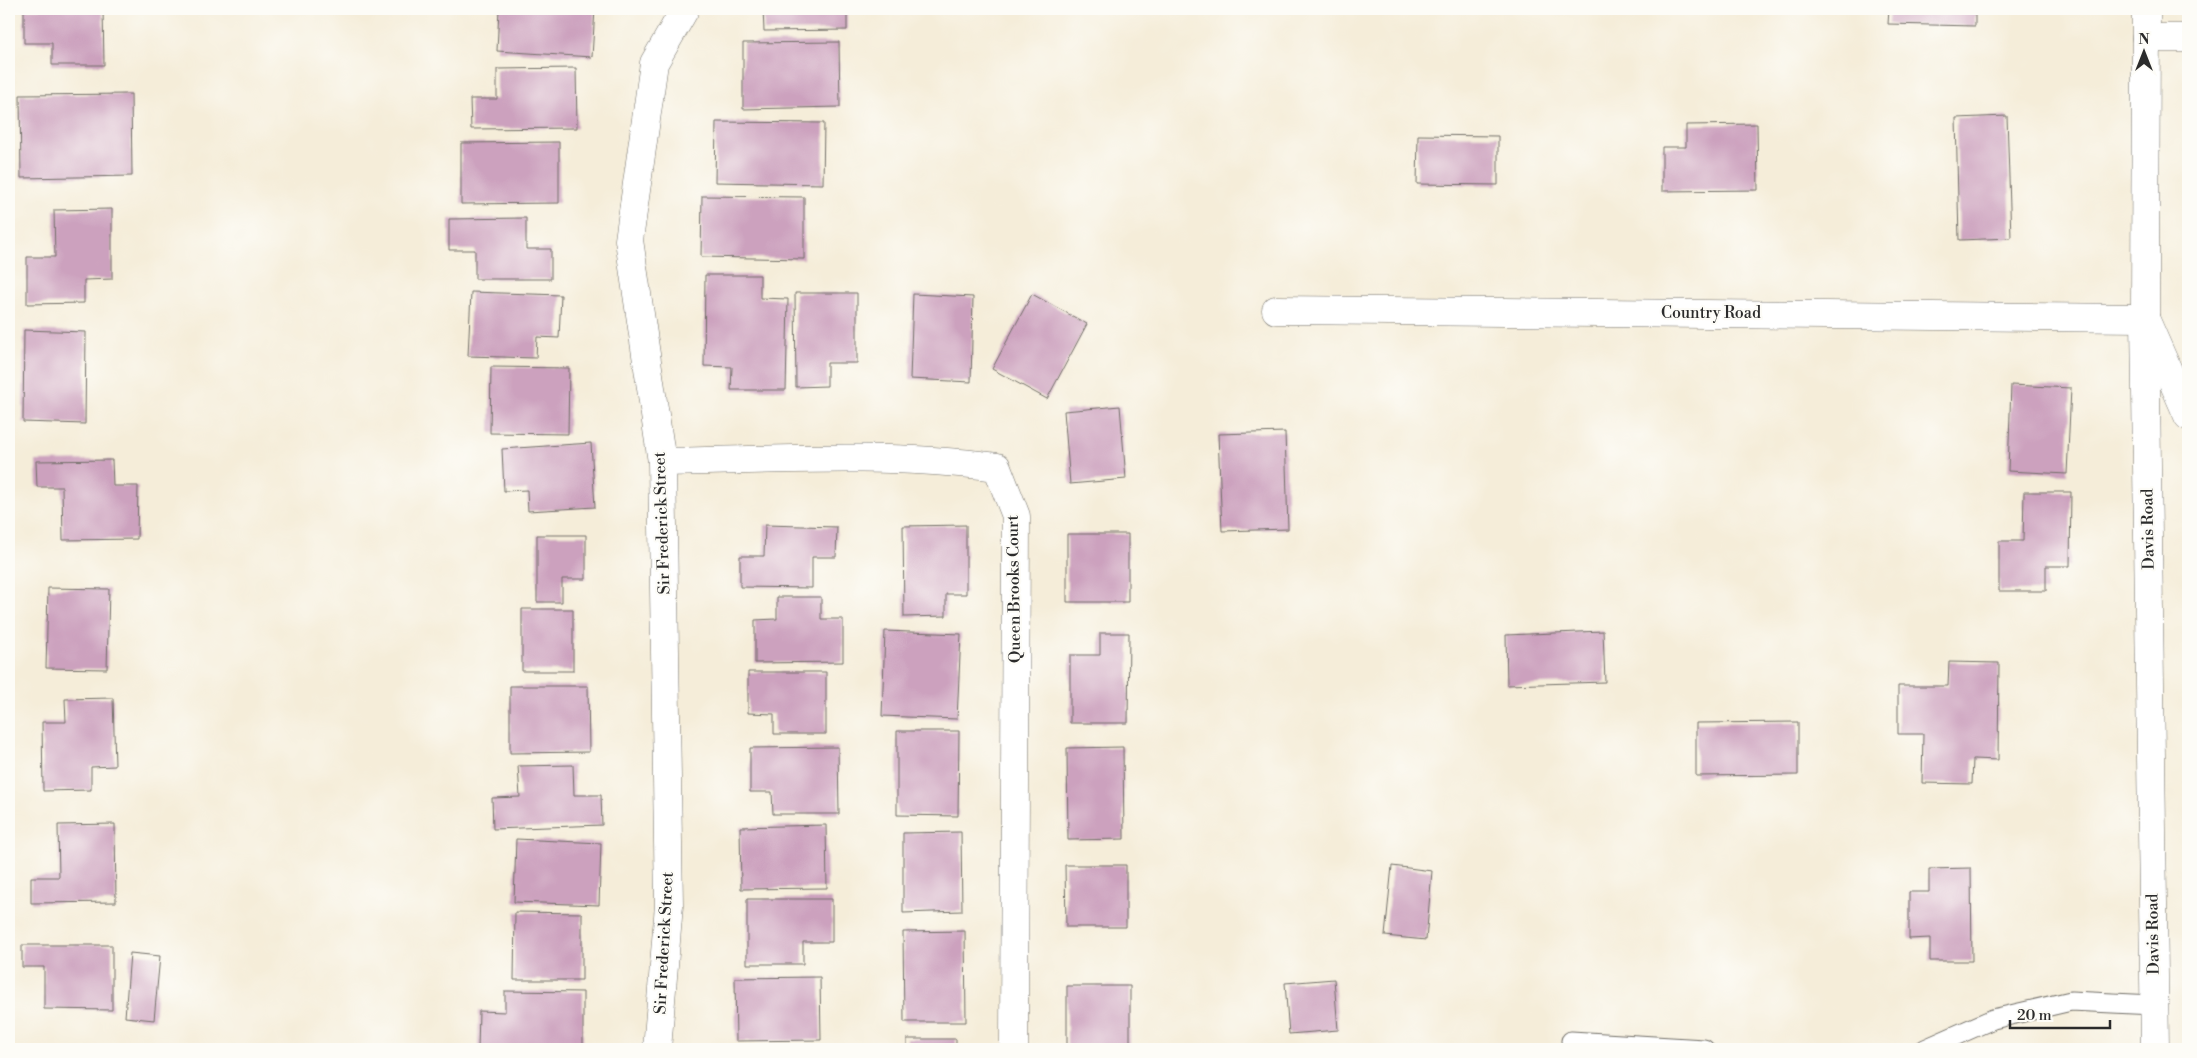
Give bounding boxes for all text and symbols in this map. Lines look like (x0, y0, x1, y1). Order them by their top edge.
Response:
north arrow (2120, 28, 2170, 78)
text: N (2138, 31, 2150, 49)
street label: Country Road (1661, 303, 1761, 323)
street label: Sir Frederick Street (650, 451, 674, 595)
street label: Davis Road (2137, 488, 2159, 570)
street label: Queen Brooks Court (1003, 515, 1025, 663)
street label: Sir Frederick Street (650, 871, 678, 1015)
street label: Davis Road (2142, 893, 2164, 975)
scale bar (2010, 998, 2110, 1030)
text: 20 m (2017, 1006, 2052, 1025)

